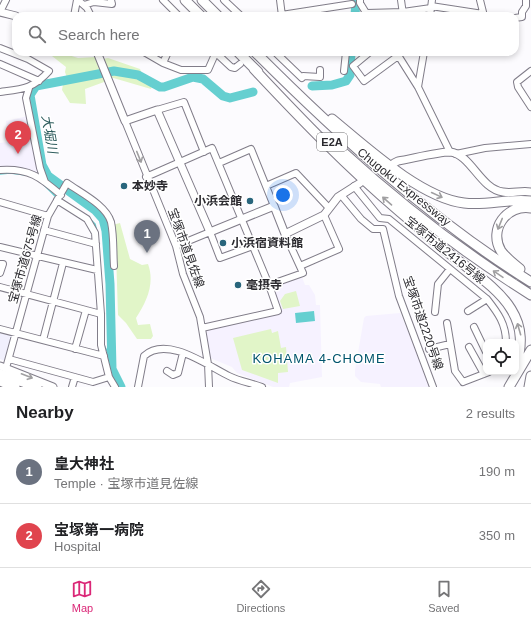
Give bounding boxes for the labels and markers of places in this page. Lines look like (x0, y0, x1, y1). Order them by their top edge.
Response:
pin: 2 (5, 121, 31, 154)
place label: 本妙寺 (132, 179, 168, 193)
marker: 本妙寺 (119, 181, 129, 191)
place label: 小浜会館 (194, 194, 242, 208)
marker: 小浜会館 (245, 196, 255, 206)
pin: 1 (134, 220, 160, 253)
place label: 小浜宿資料館 (231, 236, 303, 250)
marker: 小浜宿資料館 (218, 238, 228, 248)
place label: 毫摂寺 (246, 278, 282, 292)
marker: 毫摂寺 (233, 280, 243, 290)

